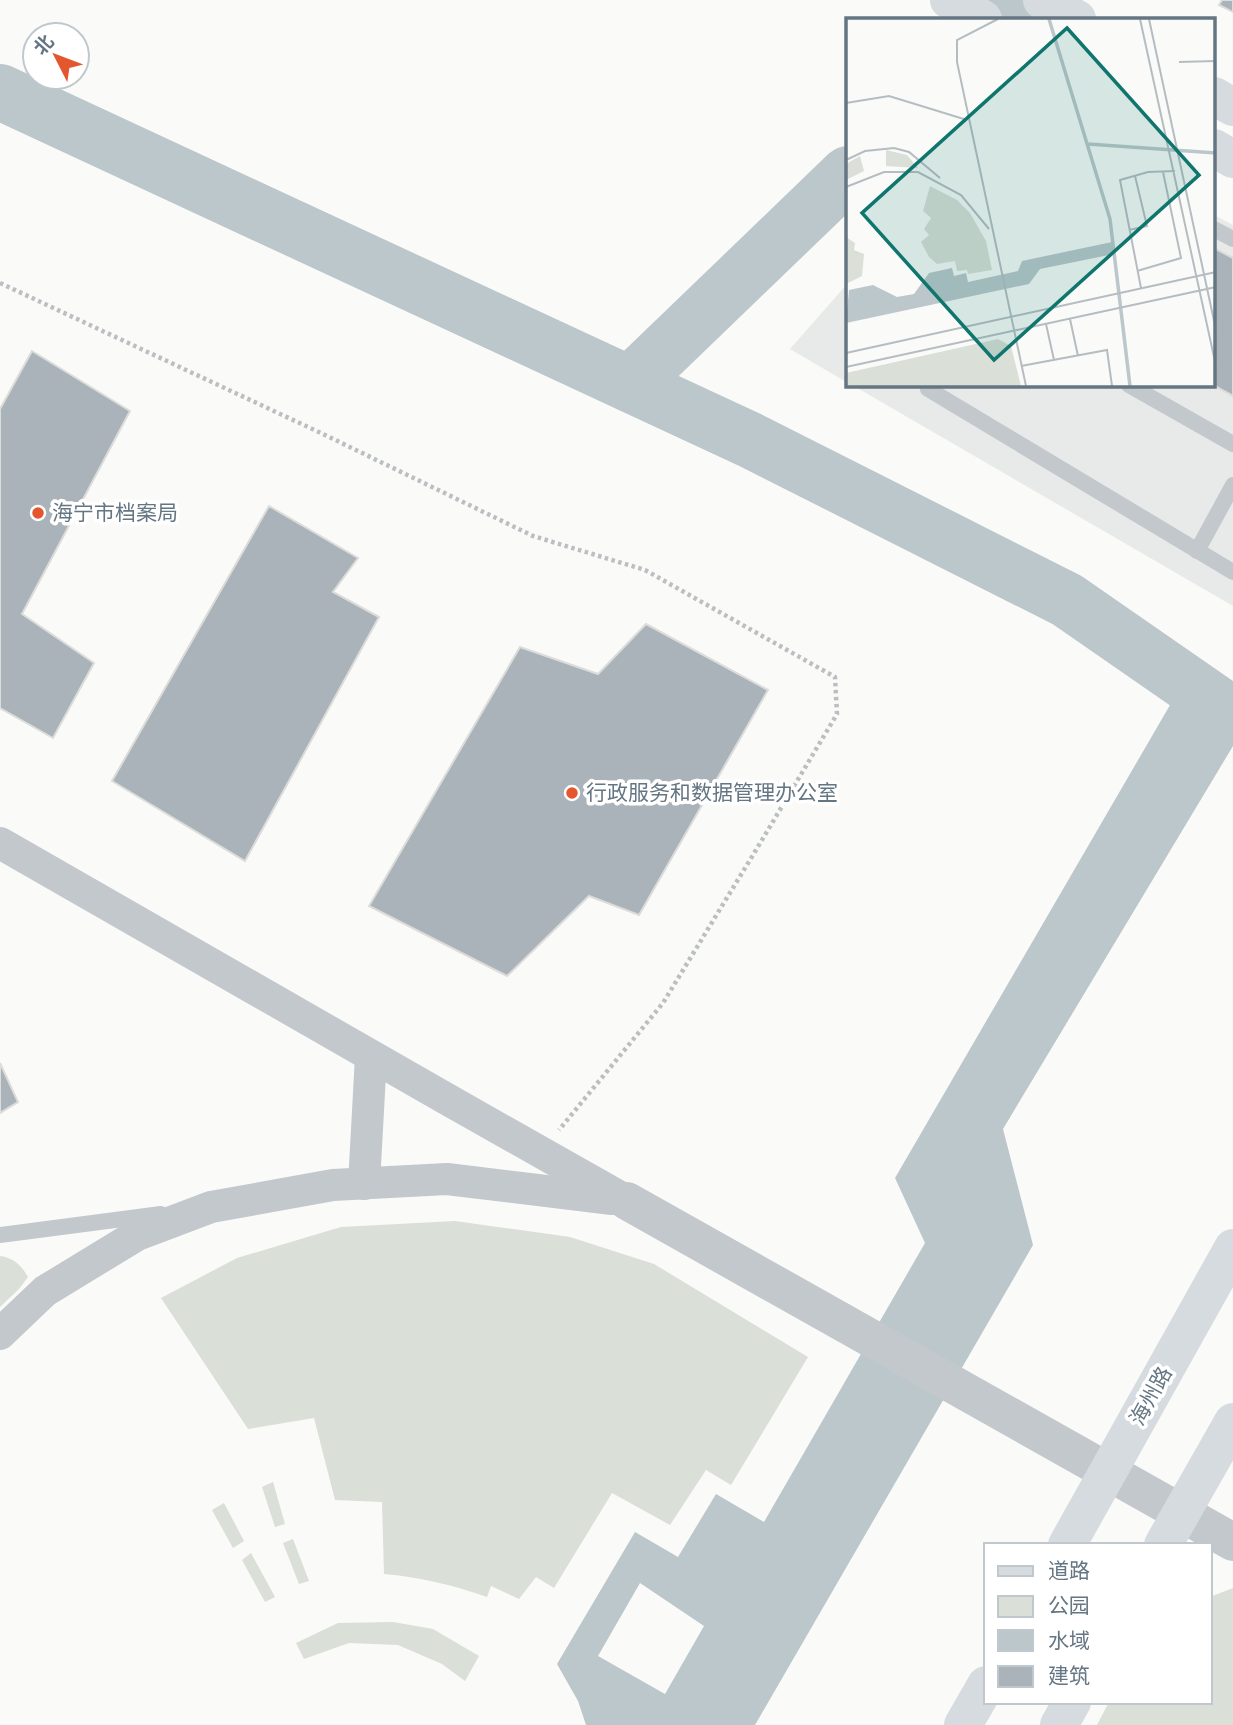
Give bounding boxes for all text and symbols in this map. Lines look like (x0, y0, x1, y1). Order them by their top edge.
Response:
inset map (846, 18, 1216, 387)
north arrow (21, 21, 91, 91)
text: 北 (29, 30, 59, 60)
place label: 海宁市档案局 (52, 500, 178, 526)
marker: 海宁市档案局 (30, 505, 46, 521)
place label: 行政服务和数据管理办公室 (586, 780, 838, 806)
marker: 行政服务和数据管理办公室 (564, 785, 580, 801)
street label: 海州路 (1124, 1362, 1178, 1430)
legend (984, 1543, 1212, 1704)
text: 道路 (1048, 1558, 1090, 1584)
text: 公园 (1048, 1593, 1090, 1619)
text: 水域 (1048, 1628, 1090, 1654)
text: 建筑 (1048, 1663, 1090, 1689)

